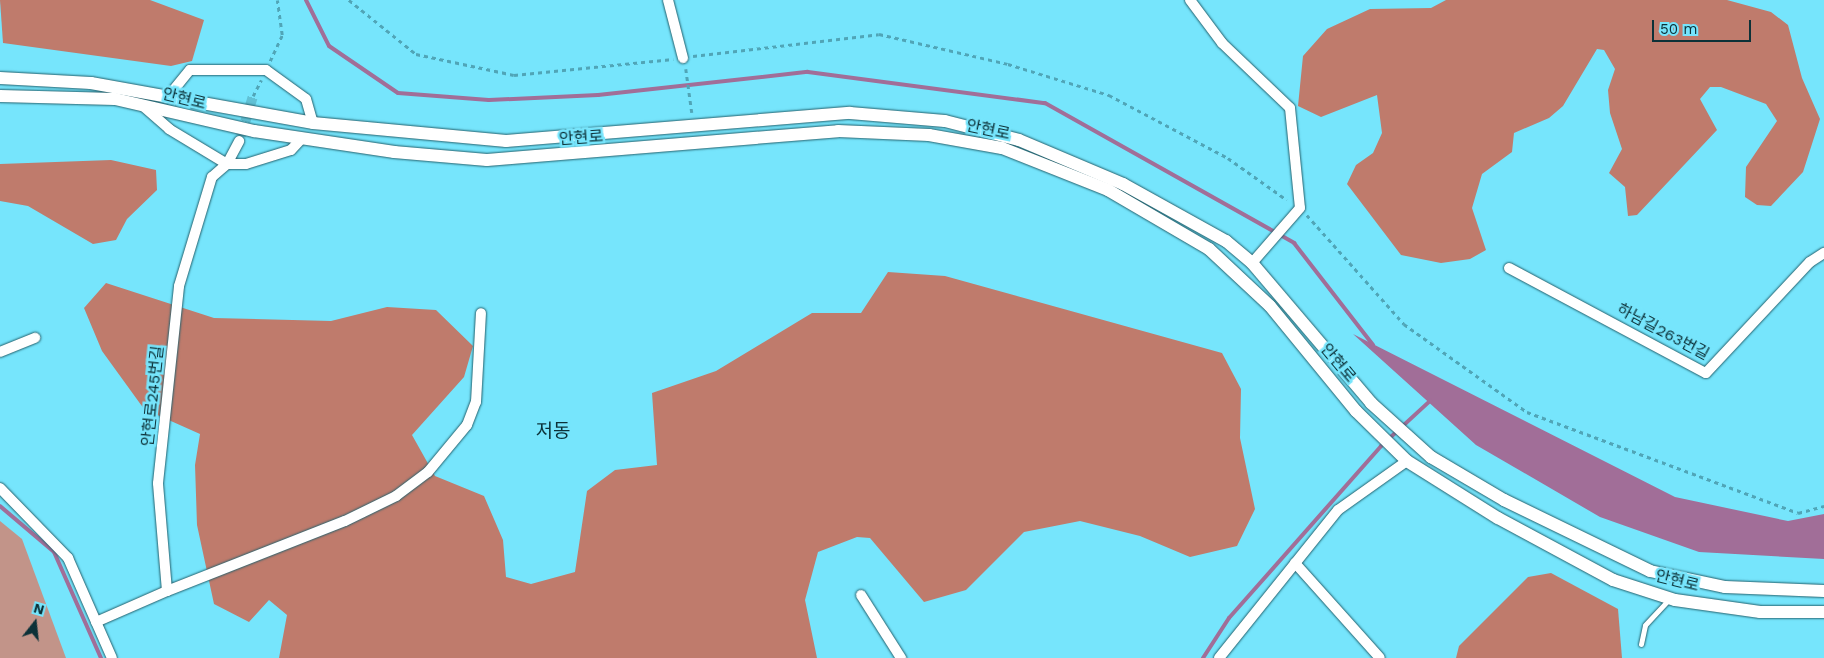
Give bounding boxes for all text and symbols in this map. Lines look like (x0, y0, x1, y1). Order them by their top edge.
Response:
scale bar (1654, 10, 1753, 42)
text: 50 m (1660, 20, 1697, 38)
street label: 안현로 (160, 84, 208, 114)
street label: 안현로 (964, 116, 1012, 144)
street label: 안현로 (558, 127, 604, 149)
street label: 하남길263번길 (1613, 300, 1713, 364)
street label: 안현로 (1316, 340, 1360, 386)
street label: 안현로245번길 (138, 345, 168, 447)
district label: 저동 (536, 420, 570, 442)
street label: 안현로 (1653, 566, 1701, 596)
north arrow (10, 598, 60, 648)
text: N (32, 599, 46, 618)

